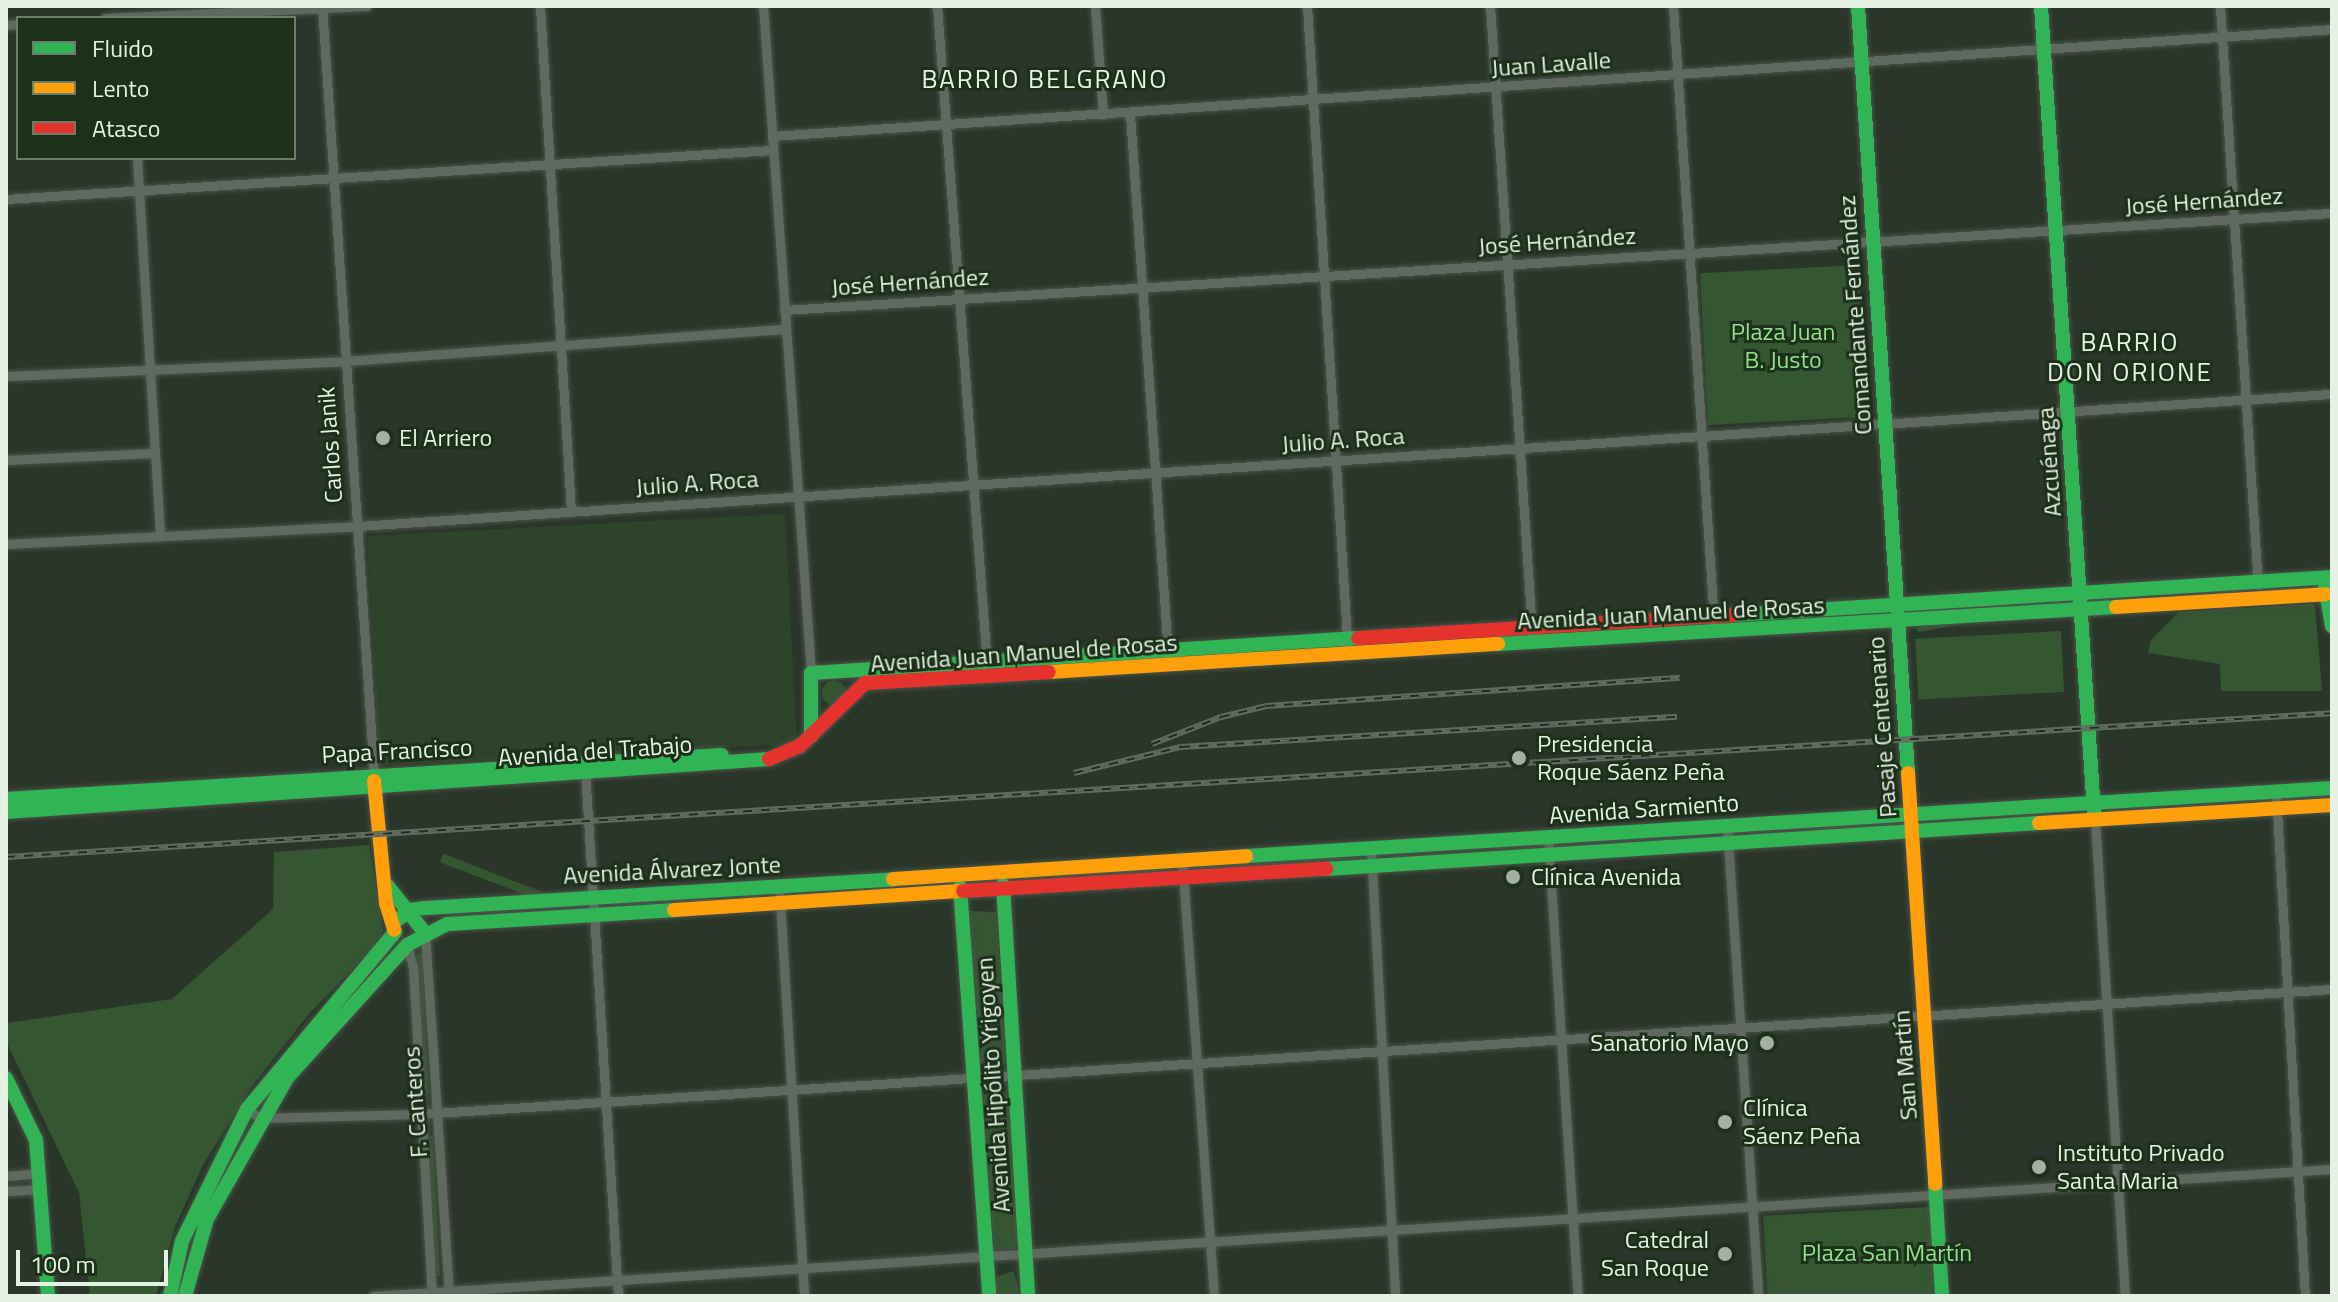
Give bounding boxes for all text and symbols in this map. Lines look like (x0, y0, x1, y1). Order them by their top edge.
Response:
legend (16, 16, 296, 160)
text: Fluido (92, 30, 154, 66)
street label: Juan Lavalle (1490, 45, 1612, 83)
district label: BARRIO BELGRANO (922, 63, 1168, 95)
text: Lento (92, 70, 149, 106)
text: Atasco (92, 110, 161, 146)
street label: José Hernández (2124, 181, 2284, 221)
street label: Comandante Fernández (1832, 194, 1878, 436)
street label: José Hernández (1477, 221, 1637, 261)
street label: José Hernández (830, 262, 990, 302)
park label: Plaza Juan B. Justo (1731, 318, 1835, 374)
district label: BARRIO DON ORIONE (2047, 326, 2213, 388)
street label: Carlos Janik (312, 386, 348, 504)
street label: Azcuénaga (2031, 406, 2067, 518)
street label: Julio A. Roca (1281, 421, 1405, 459)
place label: El Arriero (399, 424, 492, 452)
marker: El Arriero (374, 429, 392, 447)
street label: Julio A. Roca (635, 464, 759, 502)
street label: Avenida Juan Manuel de Rosas (1517, 591, 1825, 635)
street label: Avenida Juan Manuel de Rosas (869, 628, 1179, 678)
street label: Pasaje Centenario (1861, 636, 1903, 818)
street label: Avenida del Trabajo (497, 730, 693, 772)
place label: Presidencia Roque Sáenz Peña (1537, 730, 1724, 786)
street label: Papa Francisco (321, 733, 473, 769)
marker: Presidencia Roque Sáenz Peña (1508, 747, 1530, 769)
street label: Avenida Sarmiento (1548, 788, 1740, 830)
street label: Avenida Álvarez Jonte (562, 850, 782, 890)
place label: Clínica Avenida (1531, 863, 1681, 891)
marker: Clínica Avenida (1502, 866, 1524, 888)
street label: Avenida Hipólito Yrigoyen (970, 957, 1016, 1213)
street label: San Martín (1887, 1009, 1923, 1121)
place label: Sanatorio Mayo (1590, 1029, 1749, 1057)
marker: Sanatorio Mayo (1756, 1032, 1778, 1054)
street label: F. Canteros (397, 1045, 433, 1159)
place label: Clínica Sáenz Peña (1743, 1094, 1860, 1150)
marker: Clínica Sáenz Peña (1714, 1111, 1736, 1133)
place label: Instituto Privado Santa Maria (2057, 1139, 2225, 1195)
marker: Instituto Privado Santa Maria (2028, 1156, 2050, 1178)
place label: Catedral San Roque (1601, 1226, 1709, 1282)
scale bar (20, 1234, 172, 1284)
park label: Plaza San Martín (1802, 1239, 1972, 1267)
marker: Catedral San Roque (1716, 1245, 1734, 1263)
text: 100 m (30, 1246, 96, 1282)

